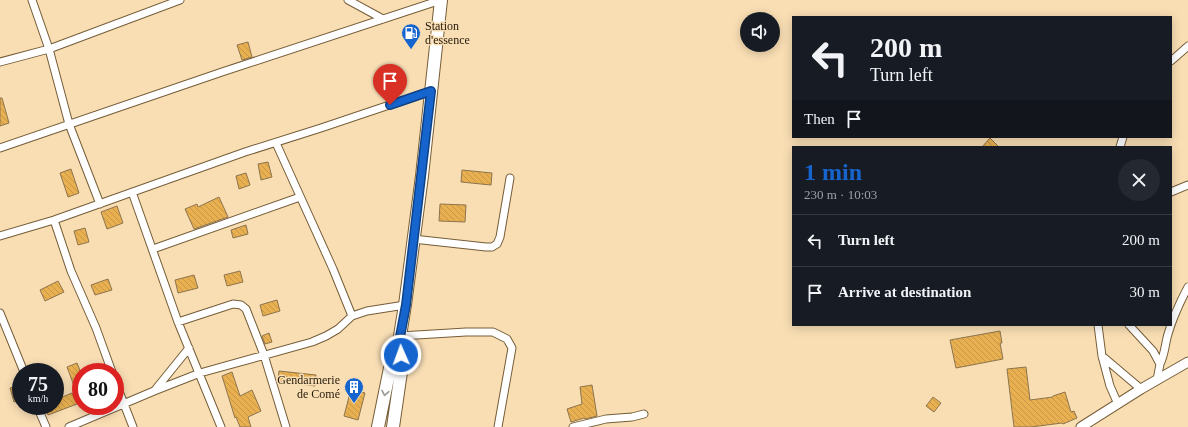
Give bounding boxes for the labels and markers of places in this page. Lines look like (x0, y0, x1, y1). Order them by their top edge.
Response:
place label: Station d'essence (425, 19, 470, 47)
fuel station icon: Station d'essence (400, 22, 422, 50)
pin (373, 64, 407, 105)
place label: Gendarmerie de Comé (277, 373, 340, 401)
building icon: Gendarmerie de Comé (343, 376, 365, 404)

